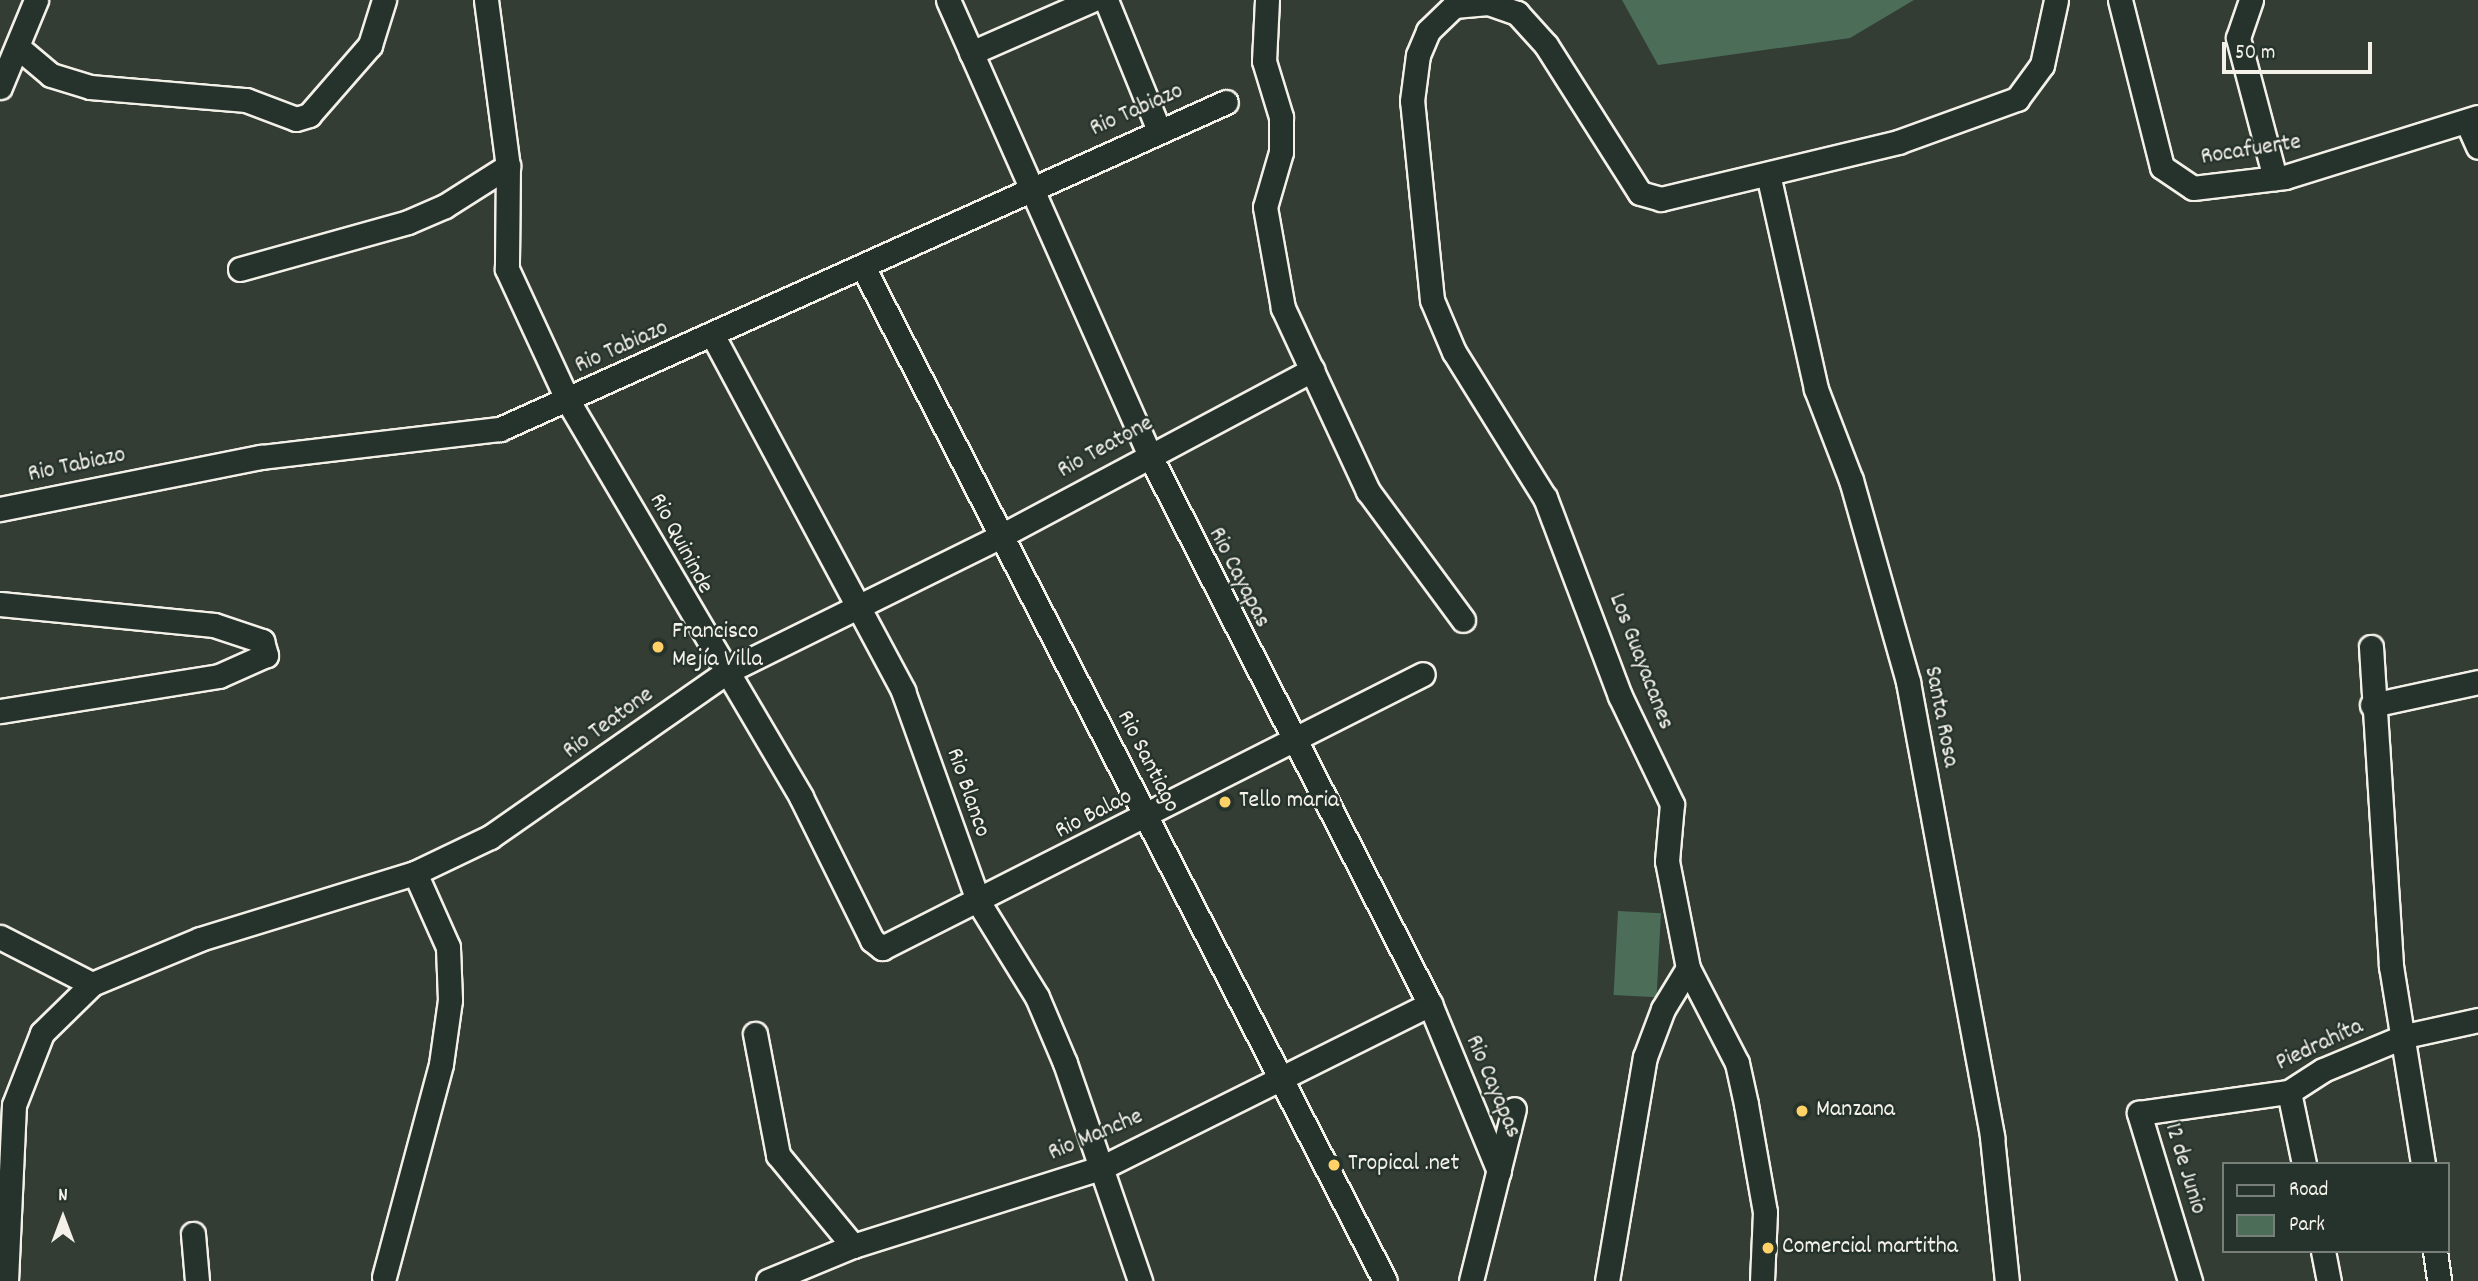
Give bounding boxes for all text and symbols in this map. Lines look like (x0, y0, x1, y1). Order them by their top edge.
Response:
scale bar (2226, 28, 2376, 72)
text: 50 m (2235, 39, 2275, 69)
street label: Rio Tabiazo (1086, 78, 1188, 144)
street label: Rocafuerte (2199, 129, 2303, 173)
street label: Rio Tabiazo (571, 315, 673, 381)
street label: Rio Teatone (1053, 410, 1159, 486)
street label: Rio Tabiazo (26, 442, 128, 490)
street label: Rio Quininde (642, 489, 718, 599)
street label: Rio Cayapas (1200, 523, 1276, 633)
street label: Los Guayacanes (1601, 590, 1679, 734)
place label: Francisco Mejía Villa (672, 619, 763, 675)
marker: Francisco Mejía Villa (650, 639, 666, 655)
street label: Santa Rosa (1916, 664, 1964, 770)
street label: Rio Teatone (558, 682, 660, 766)
street label: Rio Santiago (1109, 706, 1185, 818)
street label: Rio Blanco (938, 745, 996, 841)
street label: Rio Balao (1051, 783, 1137, 847)
place label: Tello maria (1239, 788, 1339, 816)
marker: Tello maria (1217, 794, 1233, 810)
street label: Piedrahíta (2272, 1013, 2368, 1079)
street label: Rio Cayapas (1457, 1031, 1527, 1143)
place label: Manzana (1816, 1097, 1895, 1125)
street label: Rio Manche (1044, 1103, 1148, 1169)
marker: Manzana (1794, 1103, 1810, 1119)
street label: 12 de Junio (2157, 1120, 2211, 1218)
place label: Tropical .net (1348, 1151, 1459, 1179)
marker: Tropical .net (1326, 1157, 1342, 1173)
legend (2222, 1162, 2450, 1253)
text: Road (2289, 1176, 2328, 1206)
north arrow (28, 1183, 98, 1253)
text: N (58, 1183, 68, 1210)
text: Park (2289, 1211, 2325, 1241)
place label: Comercial martitha (1782, 1234, 1958, 1262)
marker: Comercial martitha (1760, 1240, 1776, 1256)

